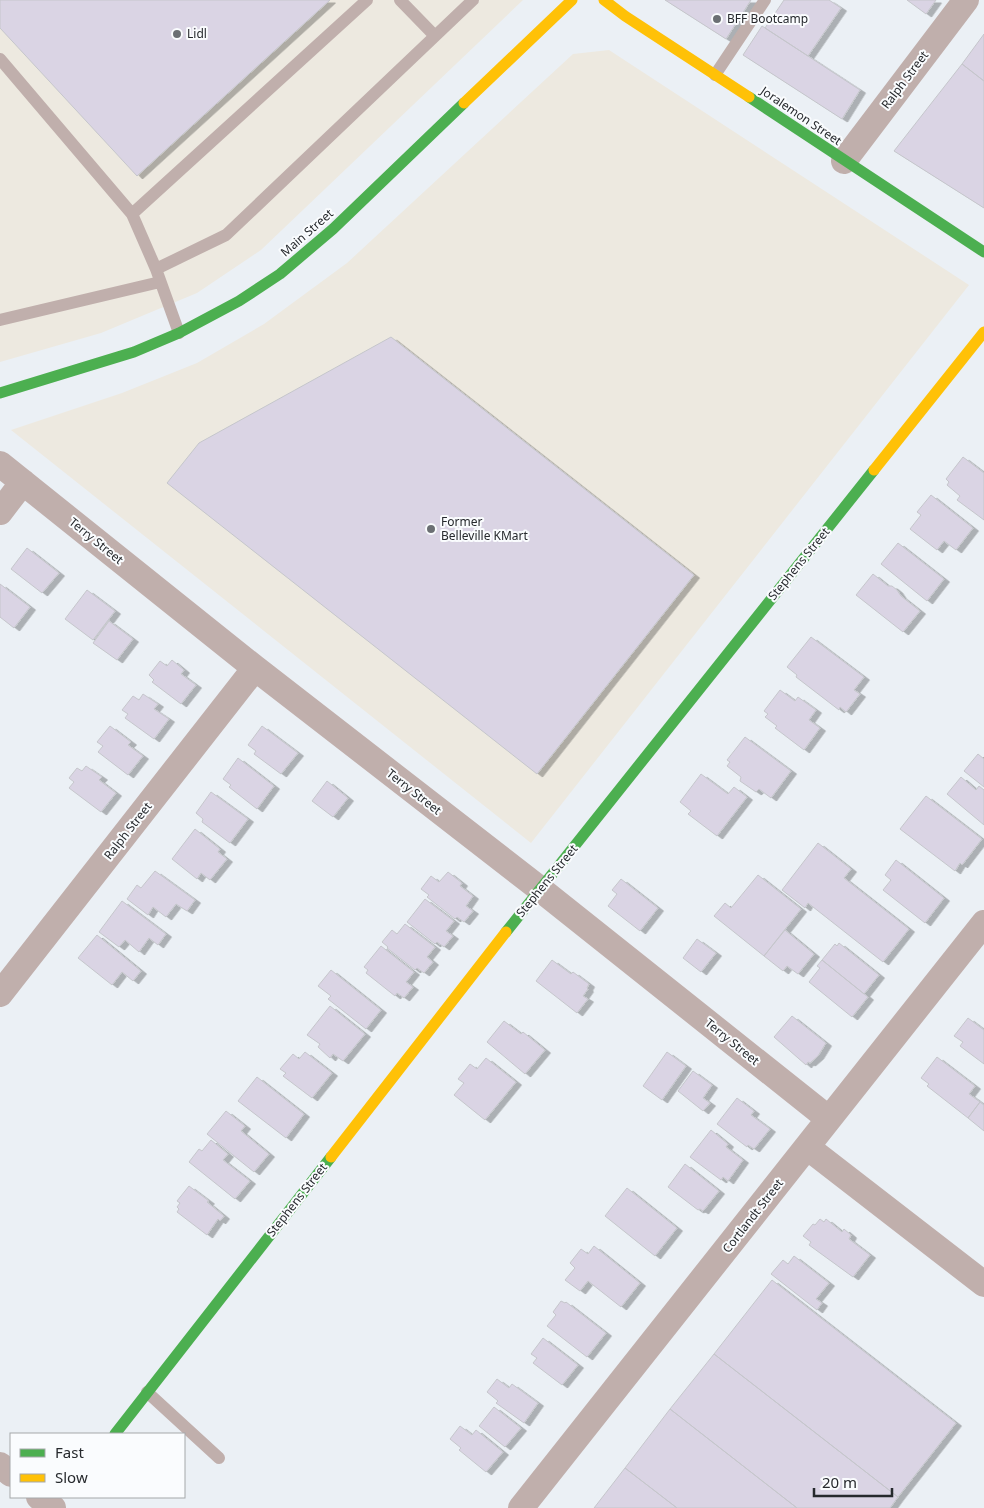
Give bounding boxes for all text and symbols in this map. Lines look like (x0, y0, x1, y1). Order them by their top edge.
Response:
place label: BFF Bootcamp (727, 10, 808, 27)
marker: BFF Bootcamp (711, 13, 723, 25)
place label: Lidl (187, 25, 207, 42)
marker: Lidl (171, 28, 183, 40)
street label: Ralph Street (877, 47, 932, 112)
street label: Joralemon Street (757, 82, 846, 149)
street label: Main Street (277, 205, 337, 260)
street label: Terry Street (66, 513, 128, 568)
place label: Former Belleville KMart (441, 513, 529, 544)
marker: Former Belleville KMart (425, 523, 437, 535)
street label: Stephens Street (764, 523, 834, 604)
street label: Terry Street (383, 765, 446, 819)
street label: Ralph Street (100, 798, 156, 863)
street label: Stephens Street (512, 840, 582, 921)
street label: Terry Street (702, 1014, 764, 1069)
street label: Stephens Street (262, 1159, 331, 1240)
street label: Cortlandt Street (718, 1175, 787, 1256)
legend (10, 1433, 185, 1498)
text: Fast (55, 1442, 84, 1462)
scale bar (814, 1466, 892, 1498)
text: Slow (55, 1467, 88, 1487)
text: 20 m (822, 1472, 857, 1492)

